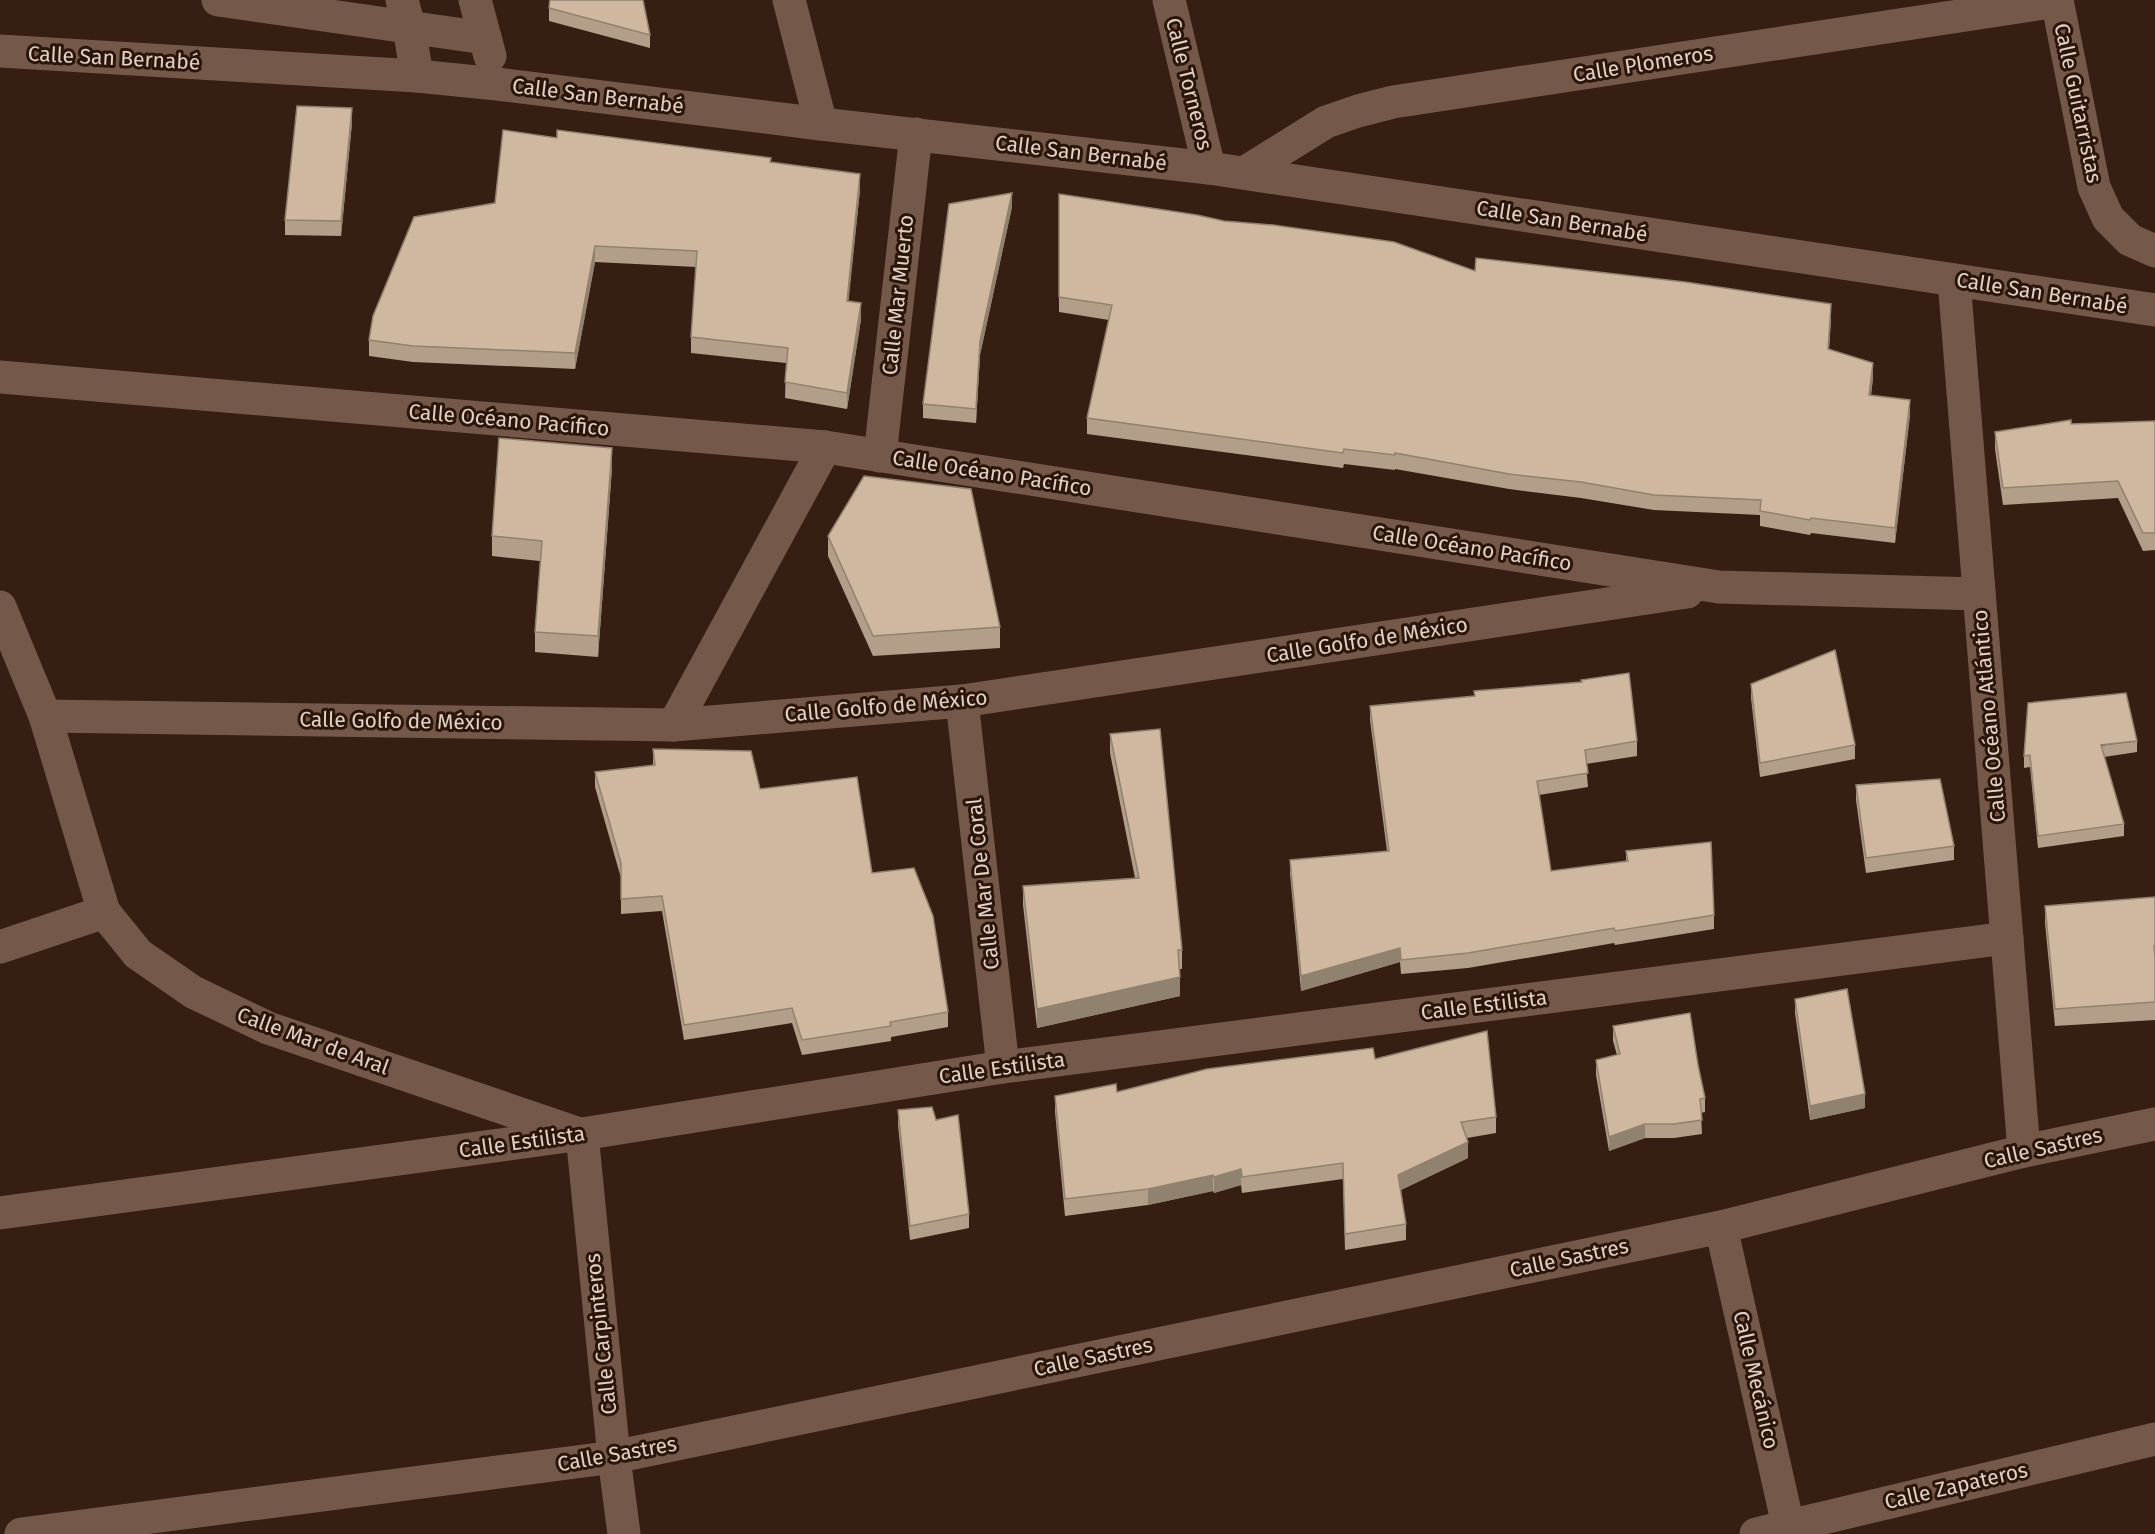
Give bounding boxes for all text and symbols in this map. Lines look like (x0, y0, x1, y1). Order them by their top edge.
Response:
street label: Calle Torneros (1160, 15, 1218, 153)
street label: Calle Guitarristas (2048, 21, 2108, 185)
street label: Calle San Bernabé (27, 40, 201, 76)
street label: Calle Plomeros (1571, 40, 1715, 88)
street label: Calle San Bernabé (511, 73, 685, 119)
street label: Calle San Bernabé (994, 130, 1168, 176)
street label: Calle San Bernabé (1475, 195, 1649, 247)
street label: Calle Mar Muerto (877, 214, 919, 376)
street label: Calle San Bernabé (1955, 267, 2129, 319)
street label: Calle Océano Pacífico (408, 398, 610, 442)
street label: Calle Océano Pacífico (891, 444, 1093, 502)
street label: Calle Océano Pacífico (1371, 519, 1573, 577)
street label: Calle Océano Atlántico (1967, 609, 2011, 823)
street label: Calle Golfo de México (1264, 611, 1470, 669)
street label: Calle Golfo de México (784, 684, 988, 728)
street label: Calle Golfo de México (299, 706, 503, 736)
street label: Calle Mar De Coral (961, 797, 1005, 971)
street label: Calle Estilista (1419, 984, 1549, 1026)
street label: Calle Mar de Aral (233, 1001, 393, 1081)
street label: Calle Estilista (937, 1046, 1067, 1090)
street label: Calle Estilista (457, 1120, 587, 1164)
street label: Calle Sastres (1981, 1122, 2105, 1174)
street label: Calle Sastres (1507, 1233, 1631, 1283)
street label: Calle Carpinteros (580, 1252, 622, 1416)
street label: Calle Mecánico (1727, 1308, 1785, 1452)
street label: Calle Sastres (1031, 1332, 1155, 1382)
street label: Calle Sastres (555, 1431, 679, 1477)
street label: Calle Zapateros (1882, 1457, 2030, 1515)

